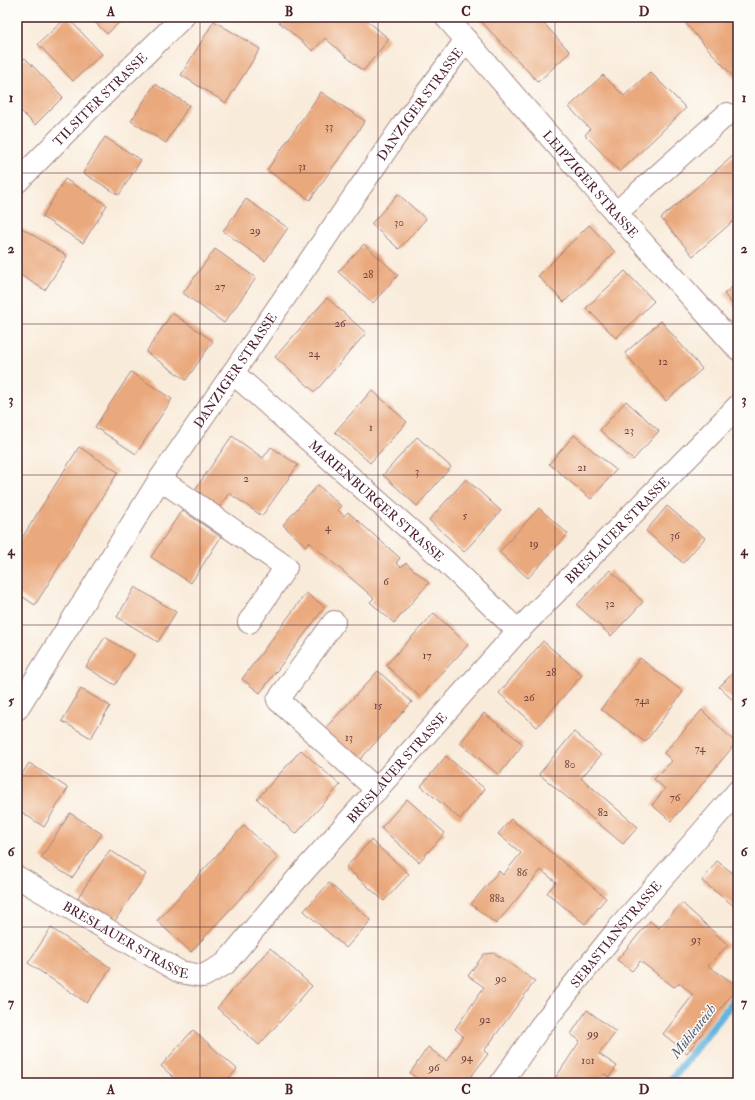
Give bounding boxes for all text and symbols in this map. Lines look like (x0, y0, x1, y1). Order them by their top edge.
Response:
text: A (106, 4, 116, 20)
text: B (285, 4, 293, 20)
text: C (461, 4, 471, 20)
text: D (639, 4, 650, 20)
street label: DANZIGER STRASSE (374, 45, 467, 164)
street label: TILSITER STRASSE (50, 50, 151, 150)
text: 1 (9, 90, 14, 106)
text: 1 (742, 90, 747, 106)
house number: 33 (325, 120, 333, 133)
street label: LEIPZIGER STRASSE (539, 128, 641, 241)
house number: 31 (298, 160, 306, 173)
house number: 30 (394, 216, 404, 229)
house number: 29 (249, 224, 261, 237)
text: 2 (8, 241, 15, 257)
text: 2 (741, 241, 748, 257)
house number: 28 (363, 268, 373, 281)
house number: 27 (215, 280, 225, 293)
street label: DANZIGER STRASSE (191, 310, 281, 431)
house number: 26 (334, 317, 347, 330)
house number: 24 (308, 347, 321, 360)
house number: 12 (658, 355, 668, 368)
text: 3 (9, 392, 14, 408)
text: 3 (742, 392, 747, 408)
house number: 1 (369, 421, 373, 434)
house number: 23 (624, 424, 634, 437)
street label: MARIENBURGER STRASSE (305, 437, 447, 565)
house number: 21 (577, 461, 587, 474)
house number: 3 (415, 465, 419, 478)
house number: 2 (243, 472, 249, 485)
street label: BRESLAUER STRASSE (562, 474, 673, 587)
house number: 5 (463, 509, 468, 522)
house number: 4 (325, 521, 332, 534)
house number: 36 (670, 529, 681, 542)
house number: 19 (529, 537, 539, 550)
text: 4 (6, 543, 15, 559)
text: 4 (739, 543, 748, 559)
house number: 6 (383, 575, 390, 588)
house number: 32 (605, 597, 615, 610)
house number: 17 (423, 649, 431, 662)
house number: 28 (546, 666, 556, 679)
house number: 26 (523, 691, 536, 704)
text: 5 (8, 693, 14, 709)
text: 5 (741, 693, 747, 709)
house number: 74a (634, 694, 650, 707)
house number: 15 (374, 699, 383, 712)
street label: BRESLAUER STRASSE (344, 709, 451, 827)
house number: 13 (345, 731, 353, 744)
house number: 74 (695, 742, 706, 755)
house number: 80 (565, 758, 576, 771)
house number: 76 (670, 791, 682, 804)
house number: 82 (598, 806, 609, 819)
text: 6 (8, 844, 16, 860)
text: 6 (741, 844, 749, 860)
house number: 86 (517, 866, 529, 879)
street label: SEBASTIANSTRASSE (567, 878, 665, 991)
house number: 88a (490, 892, 505, 905)
street label: BRESLAUER STRASSE (60, 898, 190, 982)
house number: 93 (690, 933, 701, 946)
house number: 90 (494, 972, 507, 985)
text: 7 (8, 995, 15, 1011)
text: 7 (741, 995, 748, 1011)
water label: Mühlenteich (666, 1001, 720, 1063)
house number: 92 (478, 1013, 491, 1026)
house number: 99 (586, 1027, 599, 1040)
house number: 94 (460, 1051, 474, 1064)
house number: 101 (581, 1054, 595, 1067)
house number: 96 (427, 1061, 441, 1074)
text: A (106, 1082, 116, 1098)
text: B (285, 1082, 293, 1098)
text: C (461, 1082, 471, 1098)
text: D (639, 1082, 650, 1098)

